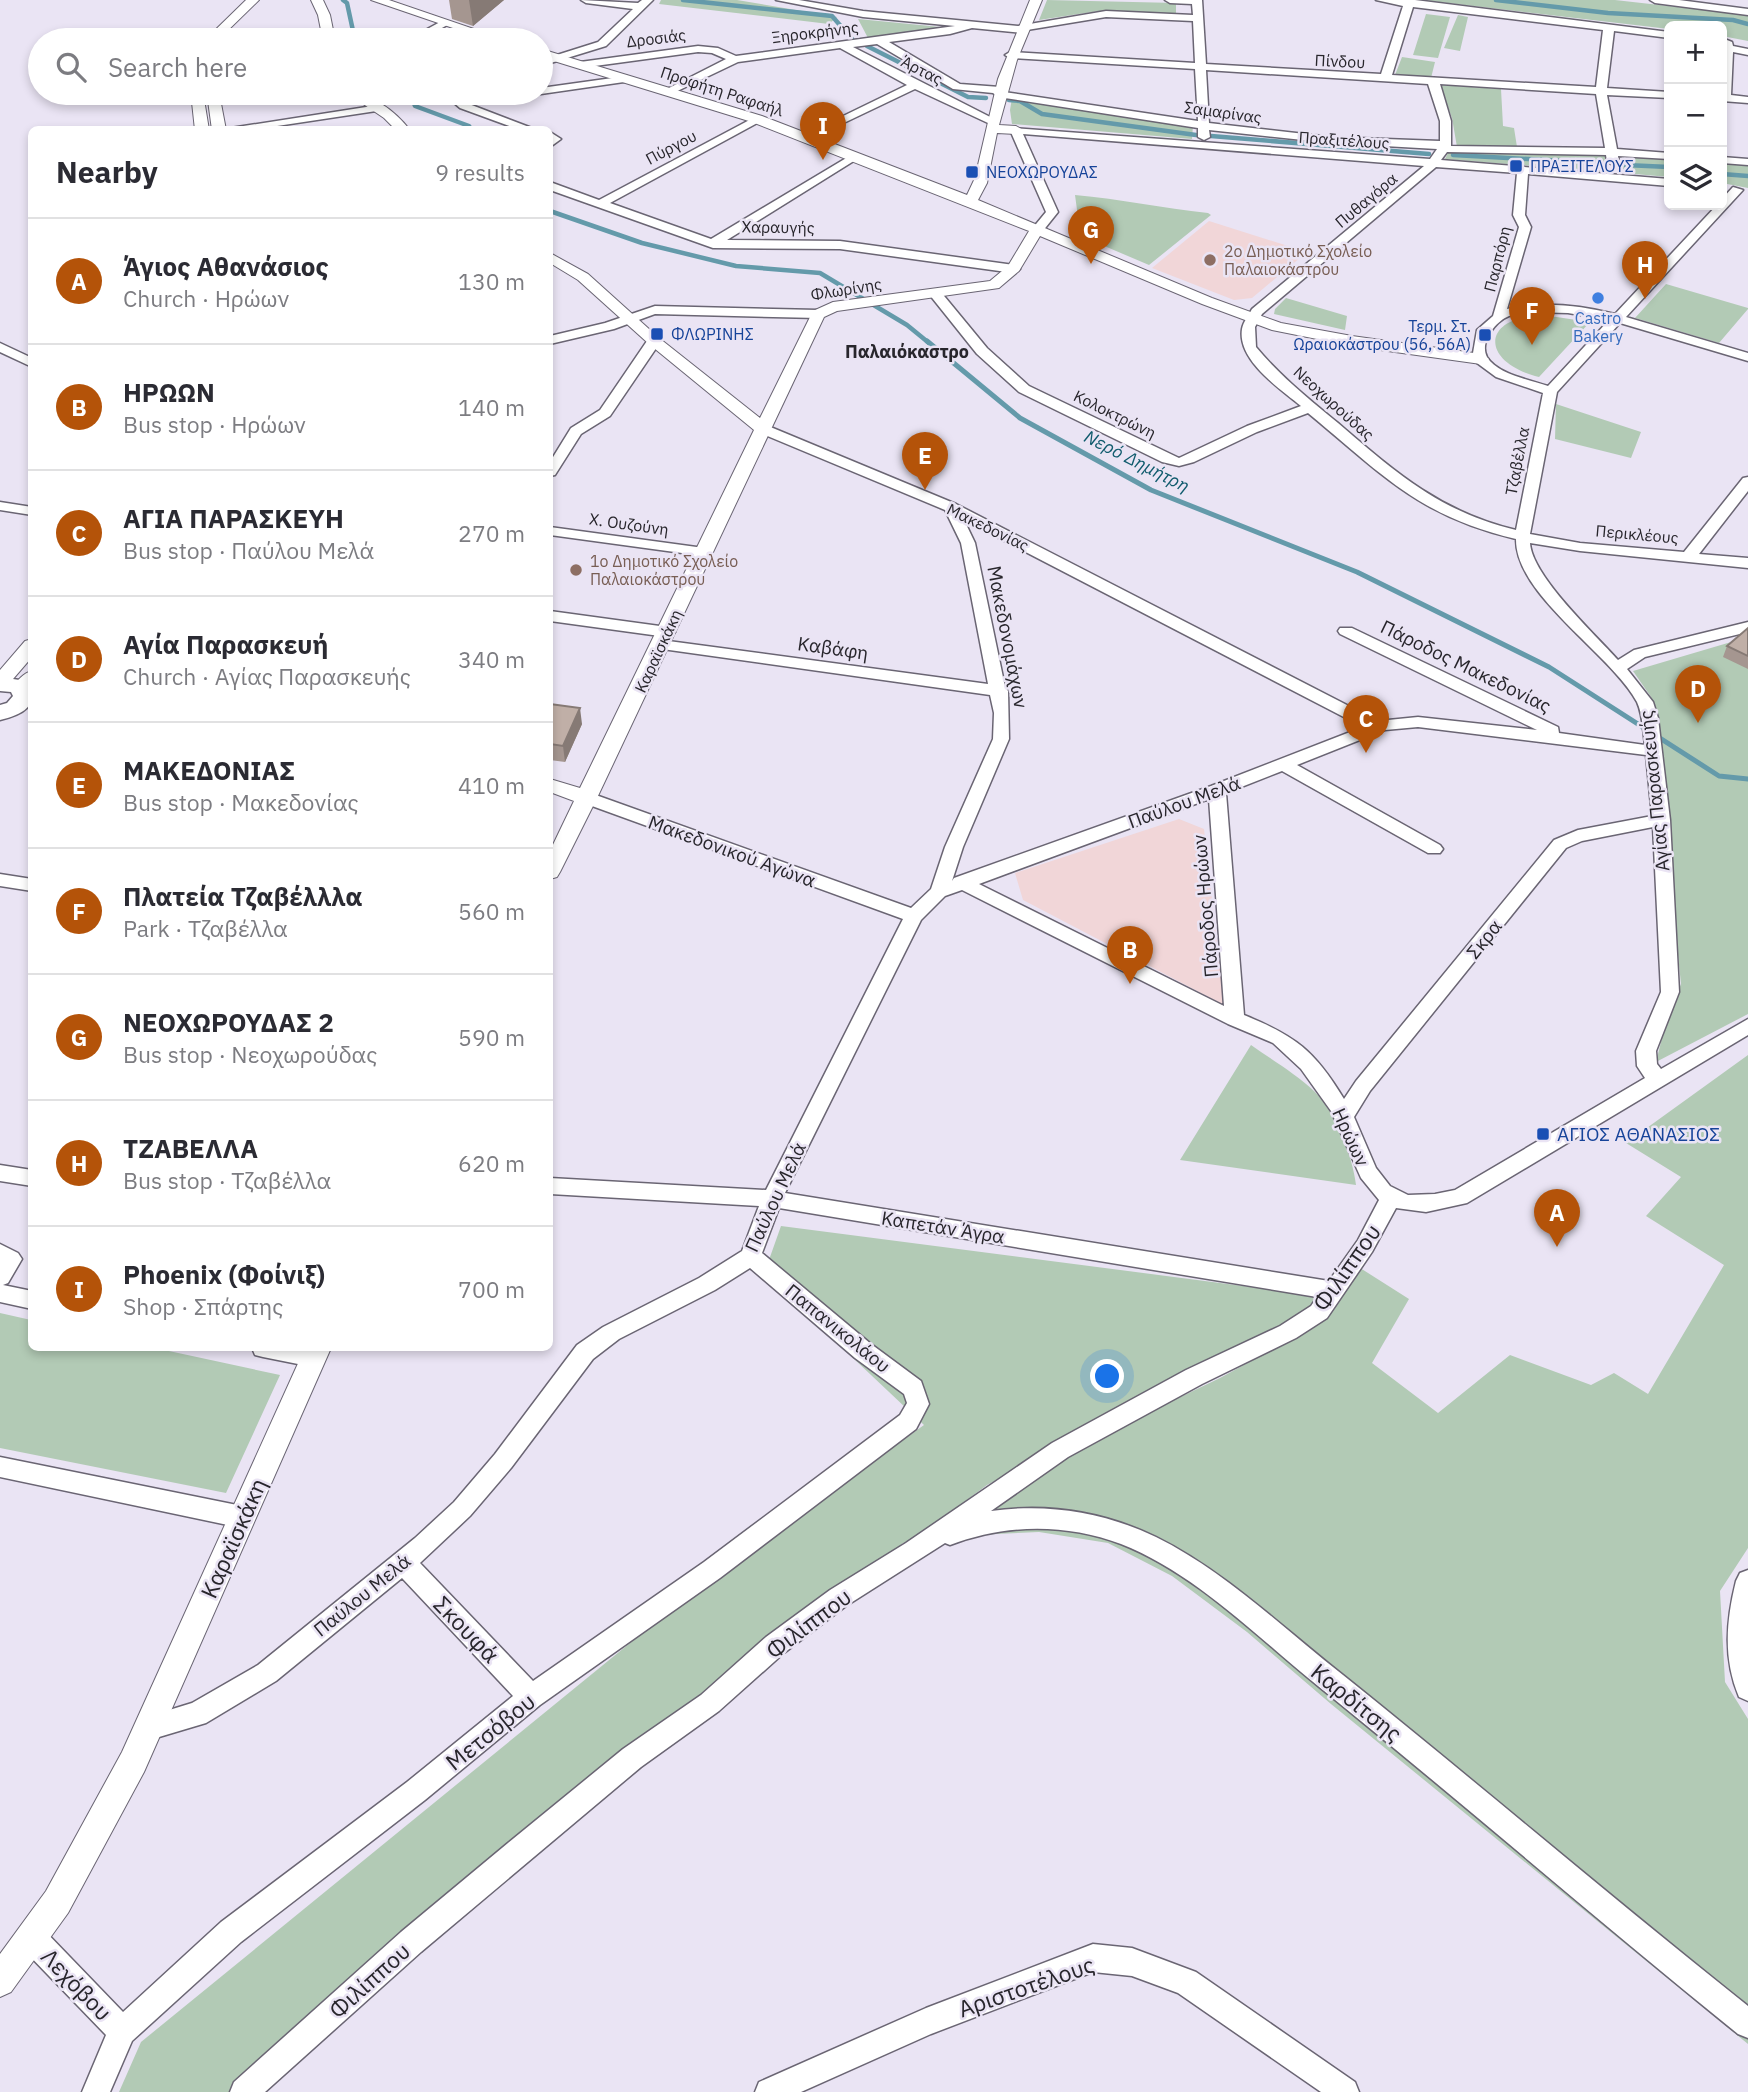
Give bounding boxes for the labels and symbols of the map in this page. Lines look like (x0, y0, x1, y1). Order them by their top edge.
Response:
street label: Ξηροκρήνης (770, 17, 860, 47)
street label: Δροσιάς (625, 24, 687, 52)
street label: Πίνδου (1314, 50, 1366, 72)
street label: Άρτας (898, 51, 946, 89)
street label: Προφήτη Ραφαήλ (658, 62, 787, 121)
street label: Σαμαρίνας (1183, 97, 1263, 127)
pin: I (800, 102, 846, 160)
street label: Πύργου (642, 125, 700, 169)
street label: Πραξιτέλους (1298, 127, 1390, 153)
place label: ΠΡΑΞΙΤΕΛΟΥΣ (1530, 156, 1634, 176)
marker: ΠΡΑΞΙΤΕΛΟΥΣ (1508, 158, 1524, 174)
place label: ΝΕΟΧΩΡΟΥΔΑΣ (986, 162, 1098, 182)
marker: ΝΕΟΧΩΡΟΥΔΑΣ (964, 164, 980, 180)
street label: Πυθαγόρα (1331, 168, 1401, 232)
pin: G (1068, 206, 1114, 264)
street label: Χαραυγής (741, 216, 815, 238)
street label: Παρπόρη (1479, 224, 1515, 294)
place label: 2ο Δημοτικό Σχολείο Παλαιοκάστρου (1224, 241, 1372, 279)
pin: H (1622, 241, 1668, 299)
marker: 2ο Δημοτικό Σχολείο Παλαιοκάστρου (1202, 252, 1218, 268)
street label: Φλωρίνης (809, 273, 883, 304)
pin: F (1509, 287, 1555, 345)
marker: Castro Bakery (1590, 290, 1606, 306)
place label: Castro Bakery (1573, 308, 1623, 346)
place label: Τερμ. Στ. Ωραιοκάστρου (56, 56Α) (1293, 316, 1471, 354)
place label: ΦΛΩΡΙΝΗΣ (671, 324, 754, 344)
marker: ΦΛΩΡΙΝΗΣ (649, 326, 665, 342)
marker: Τερμ. Στ. Ωραιοκάστρου (56, 56Α) (1477, 327, 1493, 343)
district label: Παλαιόκαστρο (845, 340, 969, 363)
street label: Νεοχωρούδας (1290, 362, 1379, 445)
street label: Κολοκτρώνη (1070, 385, 1160, 443)
water label: Νερό Δημήτρη (1080, 425, 1194, 497)
street label: Τζαβέλλα (1501, 425, 1533, 497)
pin: E (902, 432, 948, 490)
street label: Μακεδονίας (944, 499, 1032, 556)
street label: Χ. Ουζούνη (588, 509, 670, 539)
street label: Περικλέους (1595, 520, 1680, 548)
place label: 1ο Δημοτικό Σχολείο Παλαιοκάστρου (590, 551, 738, 589)
marker: 1ο Δημοτικό Σχολείο Παλαιοκάστρου (568, 562, 584, 578)
street label: Μακεδονομάχων (982, 564, 1034, 711)
street label: Καραϊσκάκη (630, 606, 686, 696)
street label: Πάροδος Μακεδονίας (1377, 614, 1555, 718)
street label: Καβάφη (796, 631, 870, 665)
pin: D (1675, 665, 1721, 723)
pin: C (1343, 695, 1389, 753)
street label: Αγίας Παρασκευής (1634, 709, 1674, 873)
street label: Παύλου Μελά (1124, 771, 1244, 833)
street label: Μακεδονικού Αγώνα (645, 810, 819, 892)
street label: Πάροδος Ηρώων (1187, 833, 1223, 978)
street label: Σκρα (1461, 915, 1507, 963)
pin: B (1107, 926, 1153, 984)
street label: Ηρώων (1327, 1104, 1375, 1170)
place label: ΑΓΙΟΣ ΑΘΑΝΑΣΙΟΣ (1557, 1122, 1720, 1146)
marker: ΑΓΙΟΣ ΑΘΑΝΑΣΙΟΣ (1535, 1126, 1551, 1142)
street label: Παύλου Μελά (739, 1138, 811, 1256)
pin: A (1534, 1189, 1580, 1247)
street label: Καπετάν Άγρα (880, 1205, 1006, 1249)
street label: Φιλίππου (1305, 1218, 1387, 1316)
street label: Παπανικολάου (781, 1278, 895, 1378)
your location (1090, 1359, 1124, 1393)
street label: Καραϊσκάκη (193, 1473, 273, 1603)
street label: Παύλου Μελά (309, 1549, 415, 1641)
street label: Φιλίππου (759, 1581, 857, 1665)
street label: Σκουφά (428, 1589, 506, 1669)
street label: Καρδίτσης (1305, 1656, 1409, 1748)
street label: Μετσόβου (439, 1686, 541, 1776)
street label: Φιλίππου (322, 1936, 416, 2024)
street label: Λεχόβου (35, 1941, 119, 2027)
street label: Αριστοτέλους (954, 1949, 1098, 2023)

